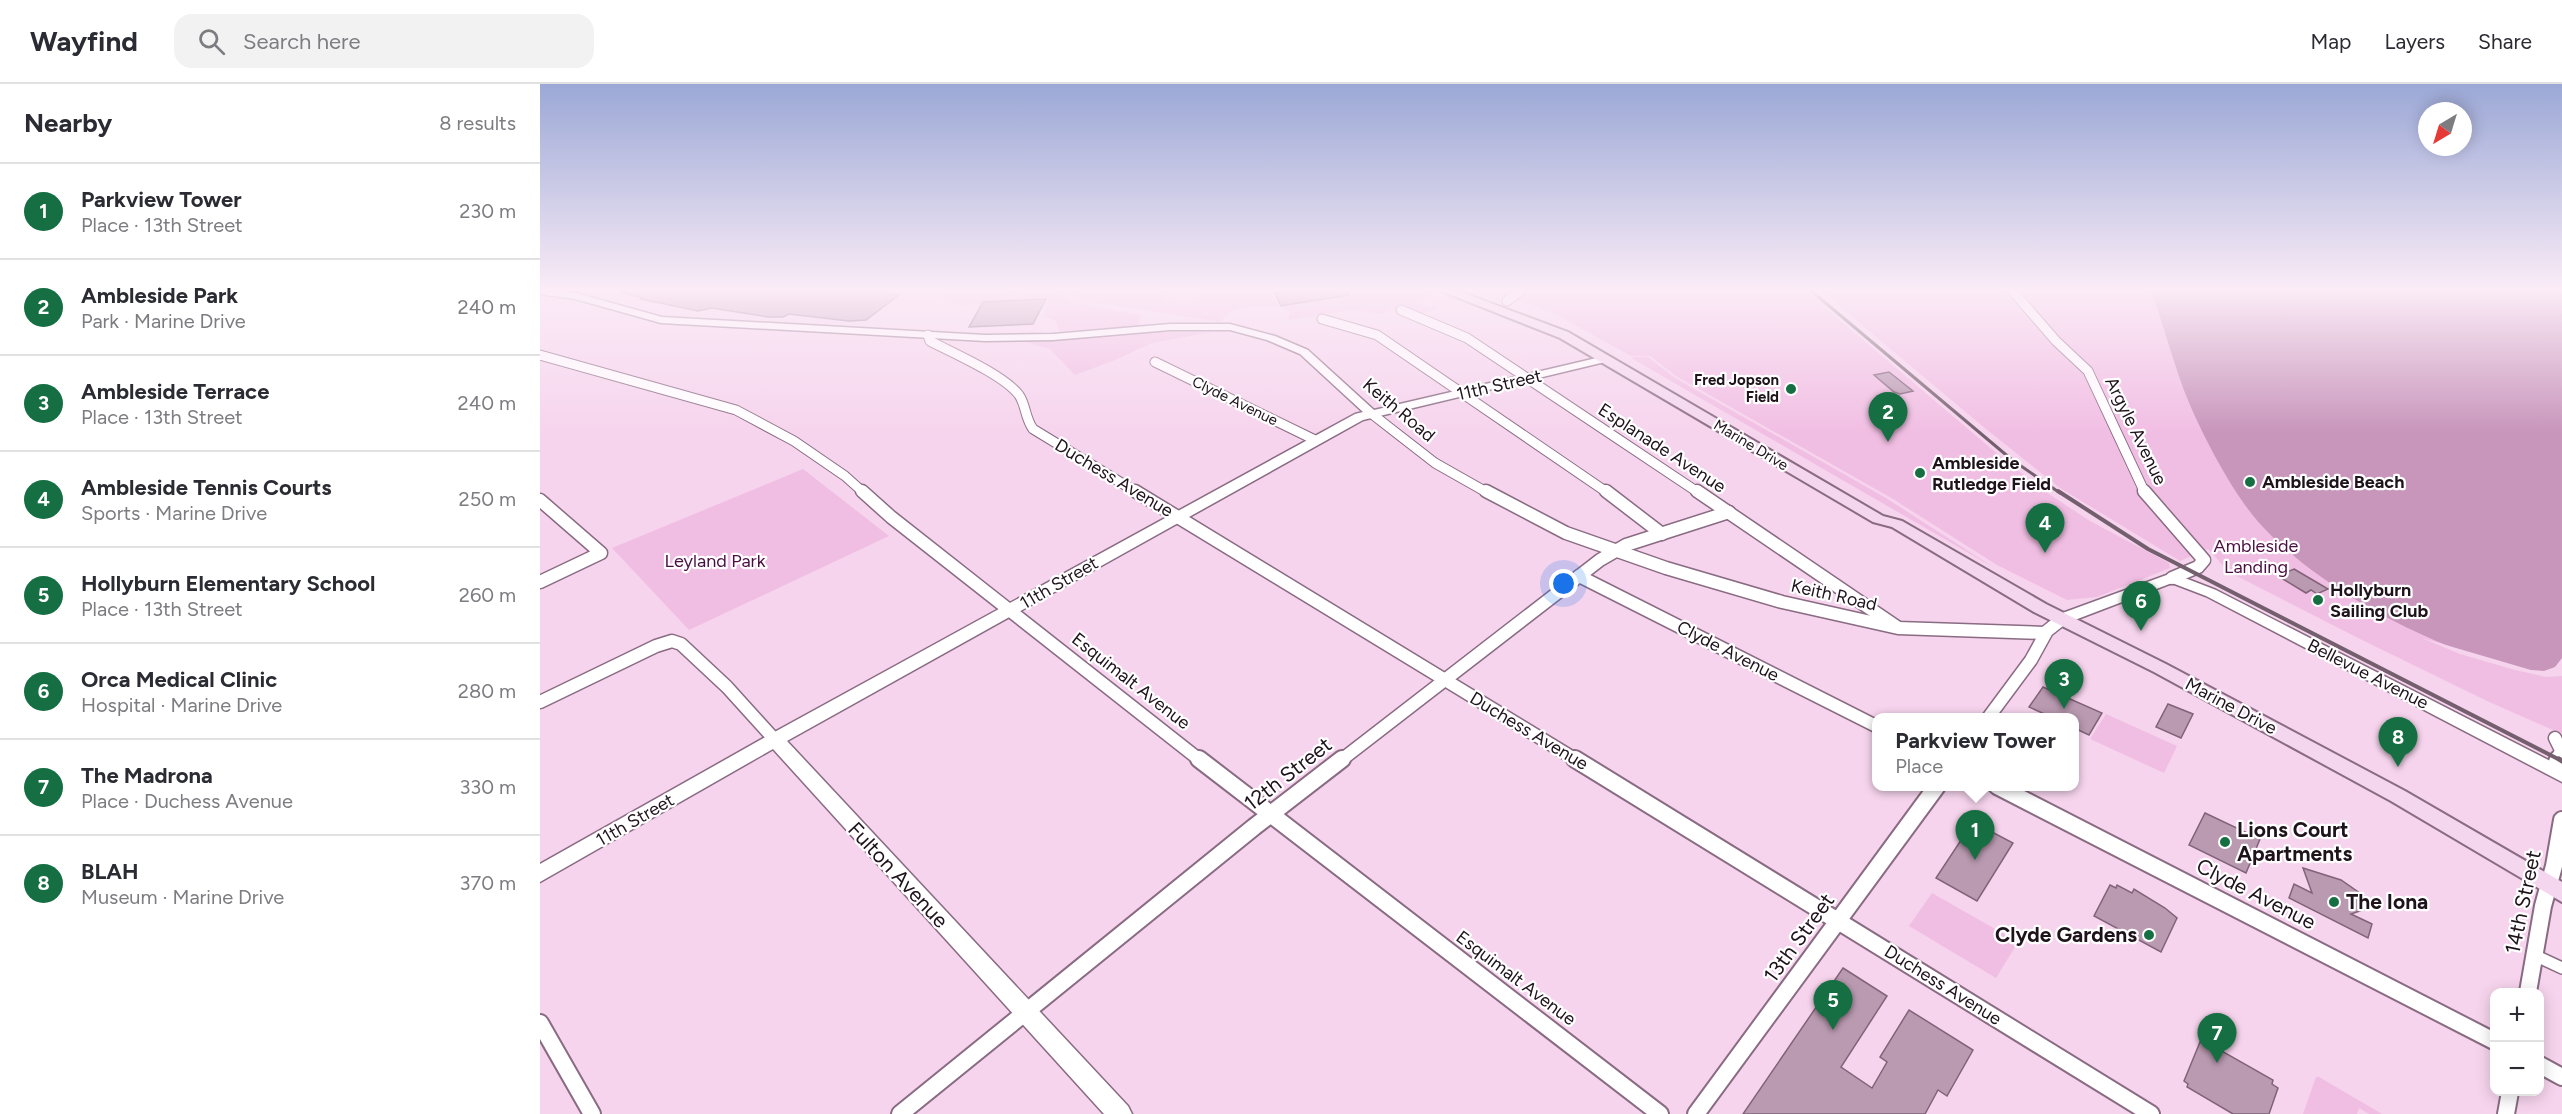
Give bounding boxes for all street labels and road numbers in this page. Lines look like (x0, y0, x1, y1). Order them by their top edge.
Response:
street label: 11th Street (1454, 365, 1544, 405)
street label: Clyde Avenue (1189, 372, 1281, 430)
street label: Keith Road (1358, 373, 1440, 447)
street label: Argyle Avenue (2100, 373, 2172, 489)
street label: Esplanade Avenue (1594, 399, 1730, 498)
street label: Marine Drive (1710, 416, 1792, 474)
street label: Duchess Avenue (1051, 434, 1177, 522)
street label: 11th Street (1016, 552, 1102, 614)
street label: Keith Road (1789, 574, 1879, 616)
street label: Clyde Avenue (1673, 616, 1783, 686)
street label: Esquimalt Avenue (1067, 628, 1195, 734)
street label: Bellevue Avenue (2304, 634, 2432, 714)
street label: Marine Drive (2181, 673, 2281, 739)
street label: Duchess Avenue (1466, 687, 1592, 775)
street label: 12th Street (1239, 732, 1336, 815)
street label: 11th Street (592, 789, 678, 851)
street label: Fulton Avenue (843, 817, 954, 933)
street label: 14th Street (2499, 848, 2546, 956)
street label: Clyde Avenue (2192, 853, 2320, 934)
street label: 13th Street (1758, 888, 1839, 987)
street label: Esquimalt Avenue (1452, 926, 1580, 1030)
street label: Duchess Avenue (1880, 940, 2006, 1030)

